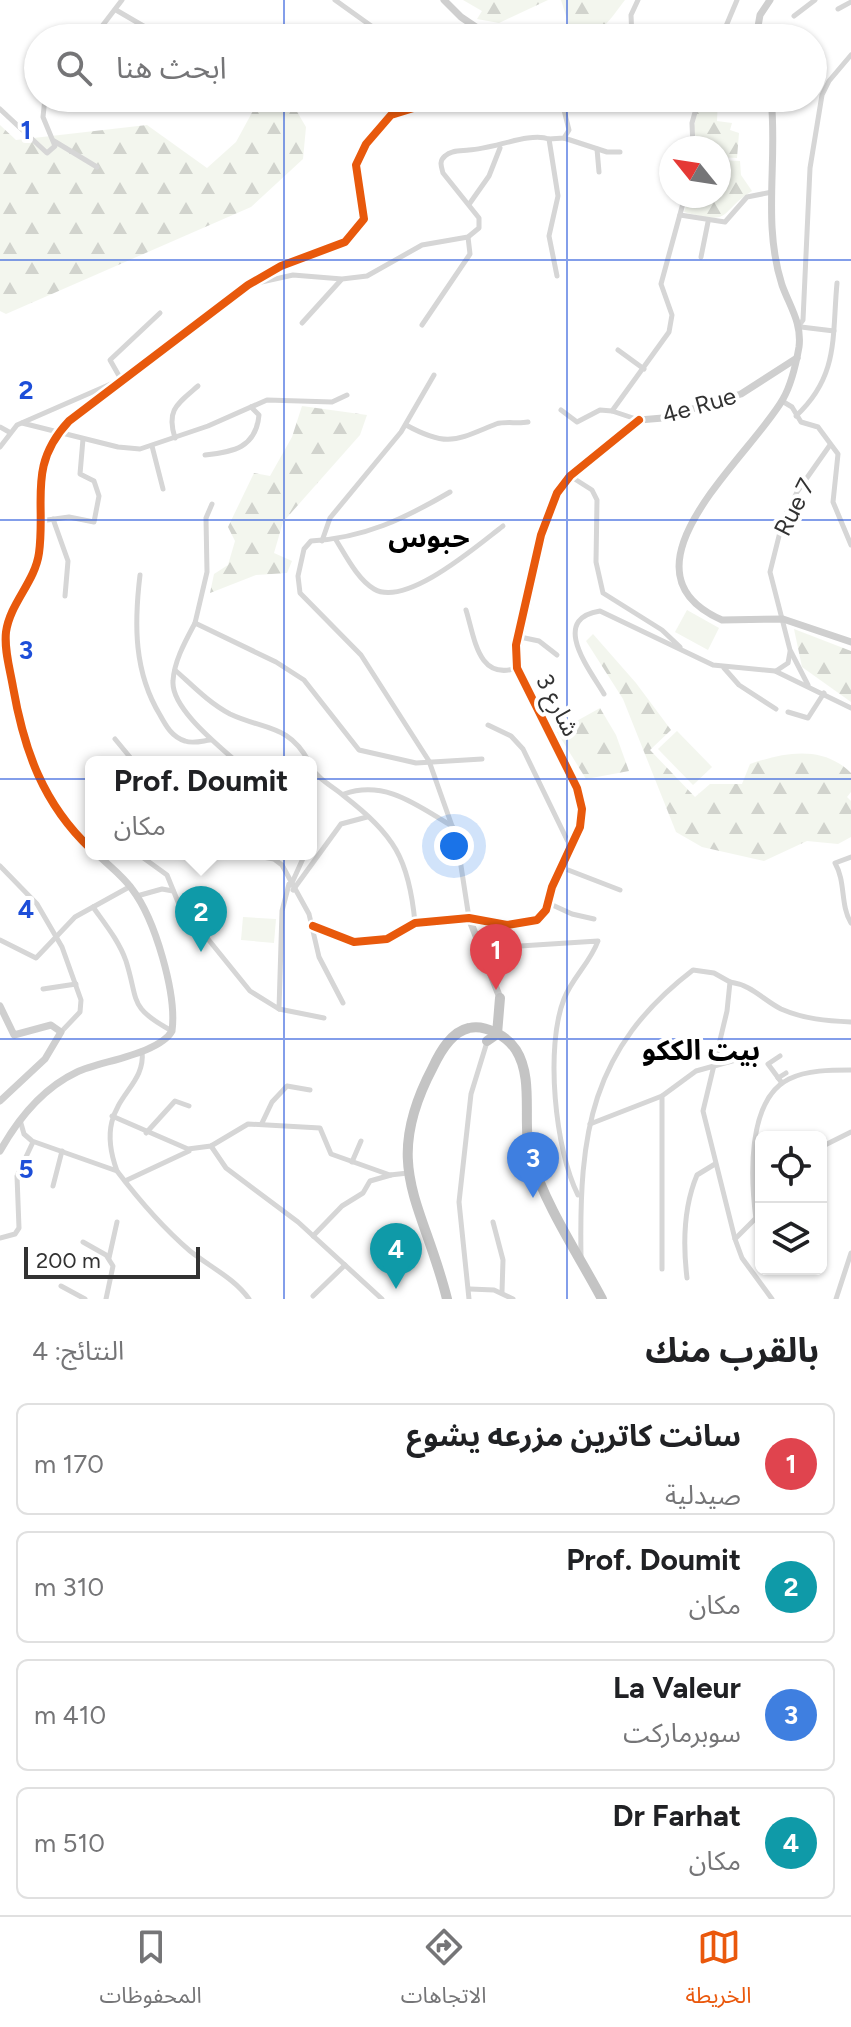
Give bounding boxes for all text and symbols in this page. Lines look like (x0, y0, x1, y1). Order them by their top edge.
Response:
search box (24, 24, 827, 112)
icon: search (52, 46, 96, 90)
text: ابحث هنا (116, 49, 227, 86)
text: 1 (21, 114, 31, 146)
north arrow (659, 136, 731, 208)
text: 2 (18, 374, 34, 406)
street label: 4e Rue (659, 381, 739, 429)
street label: Rue 7 (767, 473, 821, 540)
district label: حبوس (388, 520, 470, 554)
text: 3 (19, 634, 33, 666)
street label: شارع 3 (527, 669, 586, 742)
popup (85, 756, 317, 860)
text: Prof. Doumit (114, 762, 288, 799)
text: مكان (114, 810, 166, 842)
your location (434, 826, 474, 866)
pin: 2 (175, 886, 227, 952)
text: 4 (18, 893, 34, 925)
pin: 1 (470, 924, 522, 990)
district label: بيت الككو (642, 1033, 760, 1067)
map controls (755, 1131, 827, 1275)
button: locate (755, 1131, 827, 1203)
pin: 3 (507, 1132, 559, 1198)
text: 5 (18, 1153, 34, 1185)
button: layers (755, 1203, 827, 1275)
pin: 4 (370, 1223, 422, 1289)
scale bar (24, 1243, 200, 1279)
text: 200 m (36, 1247, 101, 1274)
text: بالقرب منك (645, 1330, 819, 1371)
text: النتائج: 4 (32, 1335, 124, 1367)
text: سانت كاترين مزرعه يشوع (406, 1417, 741, 1454)
text: 170 m (34, 1448, 104, 1480)
text: 1 (786, 1448, 797, 1480)
text: صيدلية (665, 1479, 741, 1511)
text: Prof. Doumit (566, 1541, 741, 1578)
text: 310 m (34, 1571, 104, 1603)
text: 2 (783, 1571, 799, 1603)
text: مكان (689, 1589, 741, 1621)
text: La Valeur (613, 1669, 741, 1706)
text: 410 m (34, 1699, 106, 1731)
text: 3 (784, 1699, 798, 1731)
text: سوبرماركت (623, 1717, 741, 1749)
text: Dr Farhat (613, 1797, 741, 1834)
text: 510 m (34, 1827, 105, 1859)
text: 4 (783, 1827, 799, 1859)
text: مكان (689, 1845, 741, 1877)
tab: المحفوظات (100, 1925, 202, 2019)
tab: الاتجاهات (401, 1925, 487, 2019)
tab: الخريطة (686, 1925, 752, 2019)

